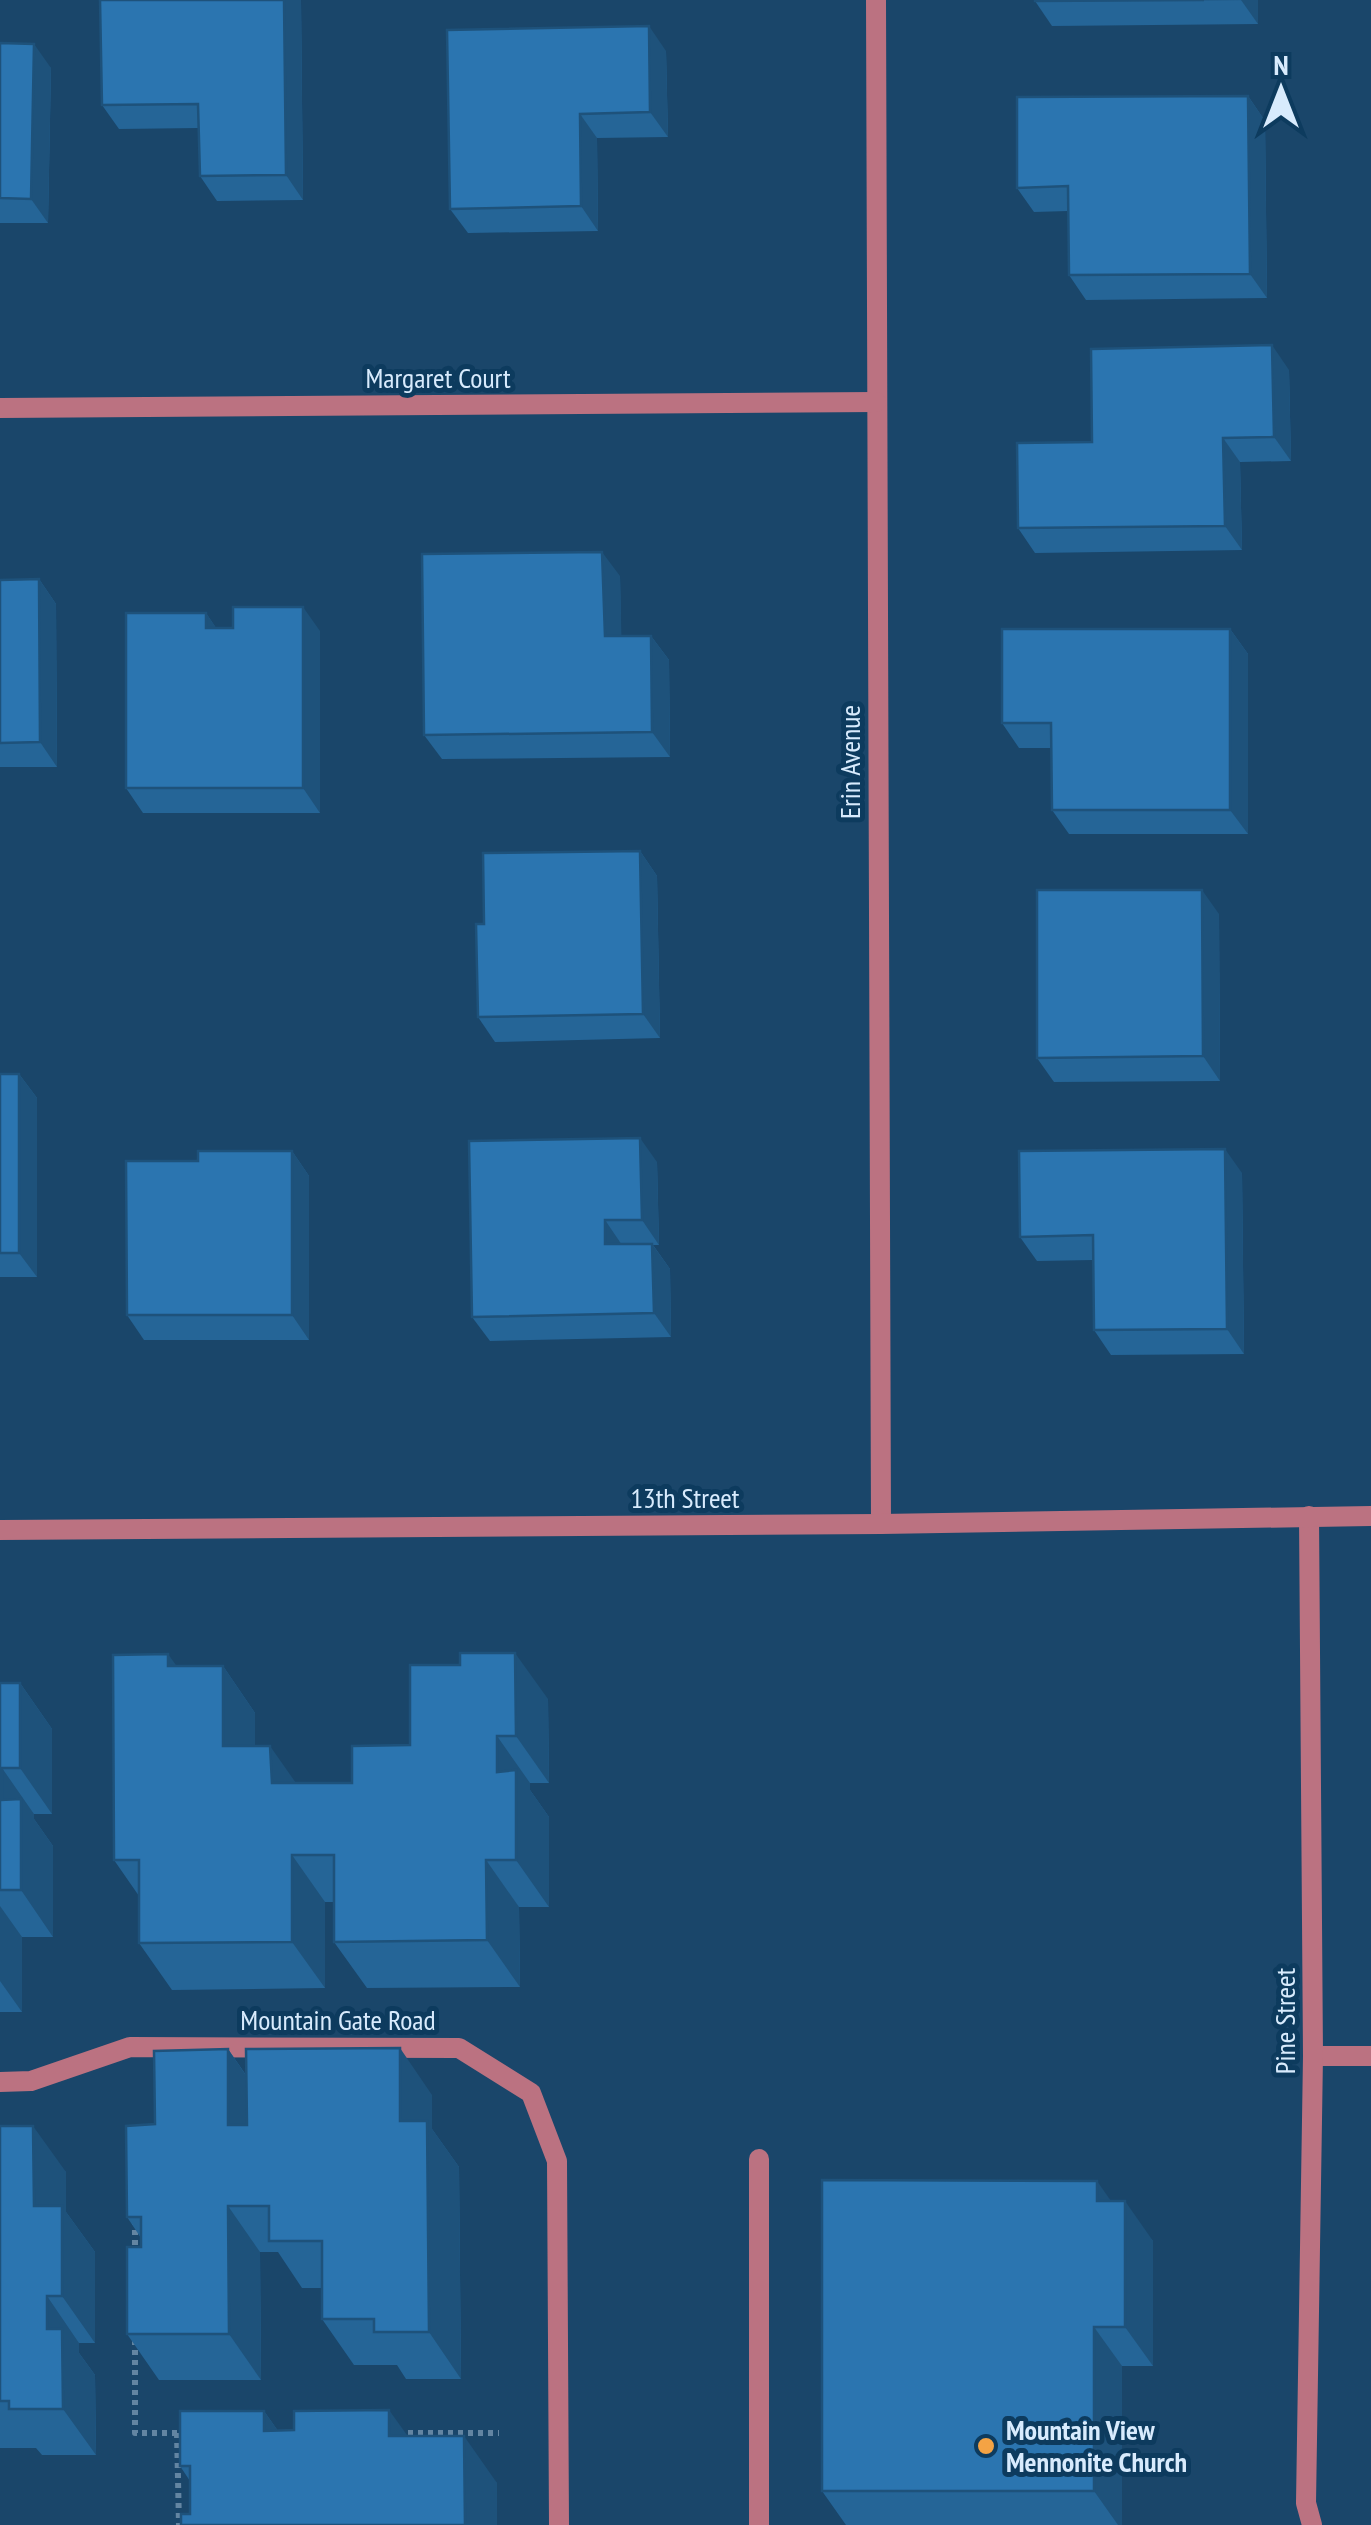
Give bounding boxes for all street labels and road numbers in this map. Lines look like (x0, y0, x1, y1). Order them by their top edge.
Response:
street label: Margaret Court (365, 359, 511, 396)
street label: Erin Avenue (831, 705, 868, 819)
street label: 13th Street (630, 1479, 740, 1516)
street label: Pine Street (1266, 1967, 1303, 2074)
street label: Mountain Gate Road (240, 2001, 436, 2038)

